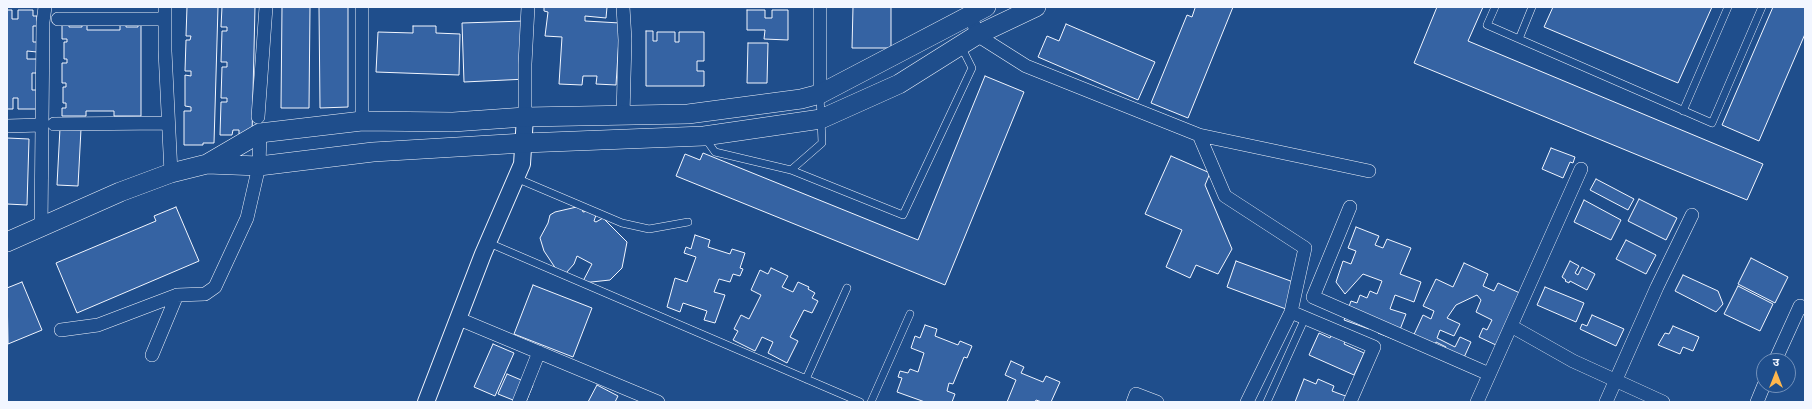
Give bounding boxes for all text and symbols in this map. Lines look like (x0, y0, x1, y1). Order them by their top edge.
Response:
north arrow (1756, 353, 1796, 393)
text: उ (1773, 355, 1779, 369)

